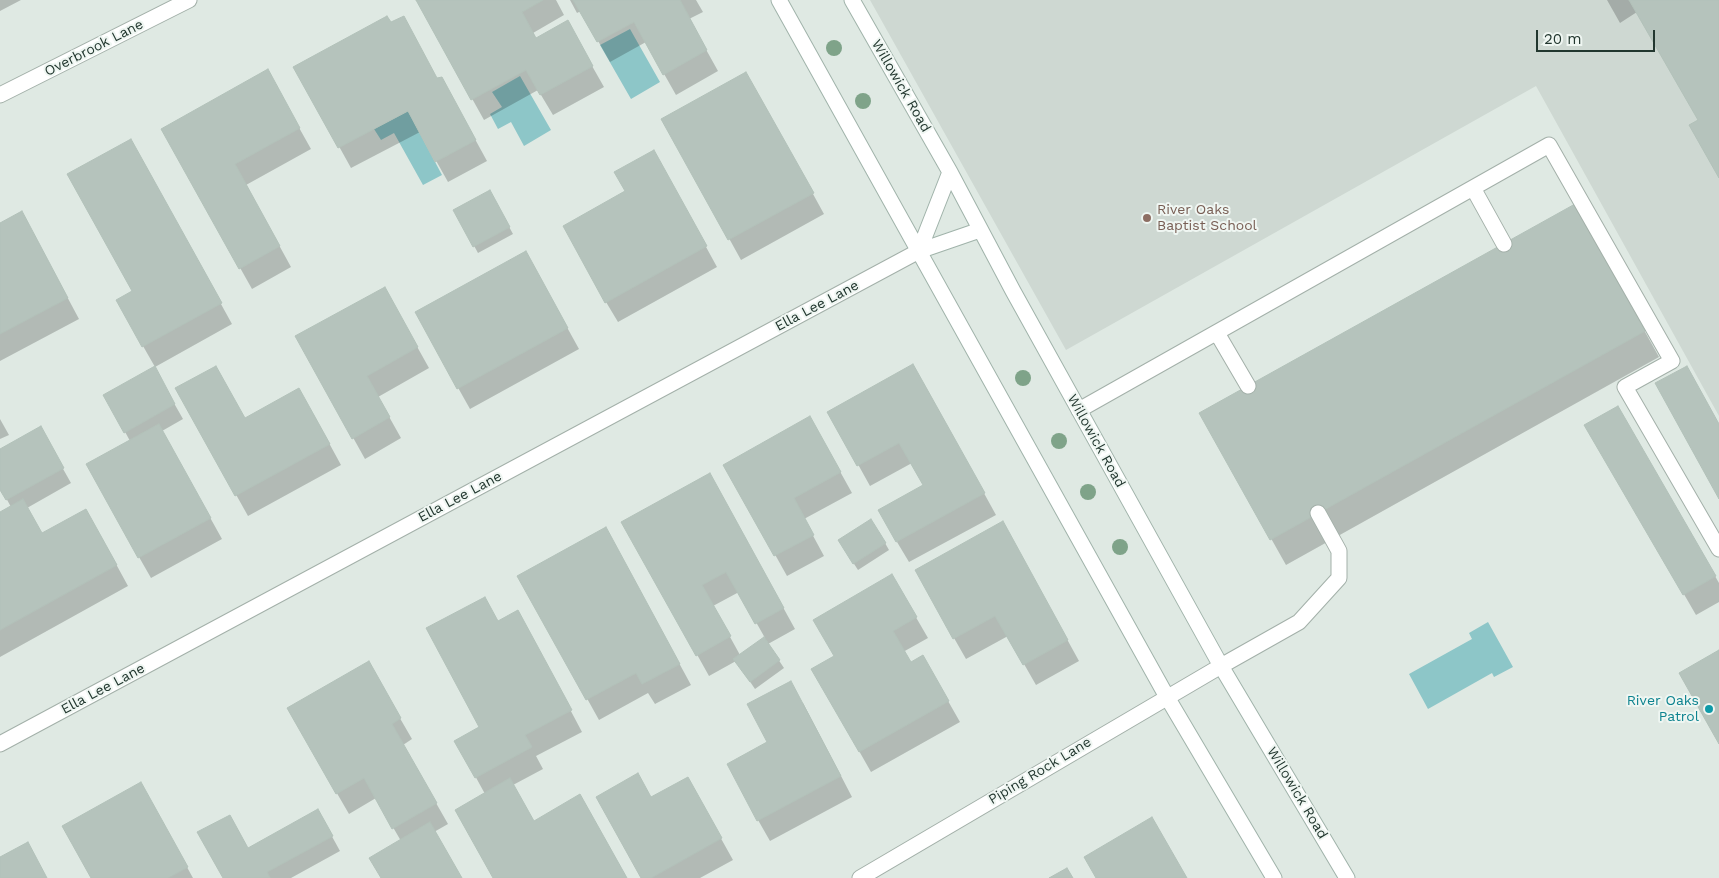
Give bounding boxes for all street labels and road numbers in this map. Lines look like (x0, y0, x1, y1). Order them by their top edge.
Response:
street label: Overbrook Lane (42, 16, 146, 80)
street label: Willowick Road (868, 37, 934, 135)
street label: Ella Lee Lane (772, 277, 862, 335)
street label: Willowick Road (1063, 391, 1129, 491)
street label: Ella Lee Lane (415, 468, 505, 526)
street label: Ella Lee Lane (58, 660, 148, 718)
street label: Piping Rock Lane (986, 734, 1094, 808)
street label: Willowick Road (1263, 744, 1331, 842)

